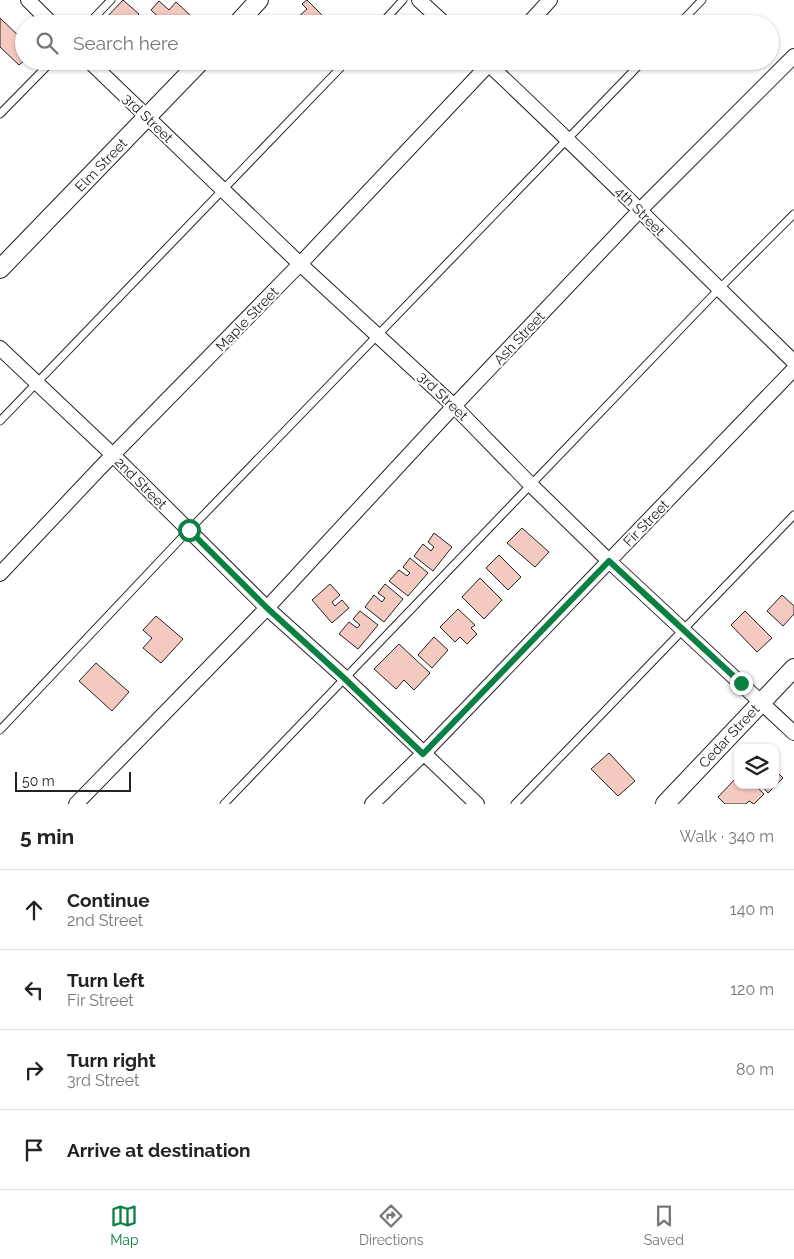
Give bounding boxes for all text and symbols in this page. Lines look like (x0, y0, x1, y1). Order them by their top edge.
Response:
search box (15, 15, 779, 70)
icon: search (33, 29, 61, 57)
text: Search here (73, 32, 179, 54)
street label: 3rd Street (120, 90, 177, 146)
street label: Elm Street (72, 135, 130, 195)
street label: 4th Street (612, 183, 668, 239)
street label: Maple Street (212, 283, 282, 354)
street label: Ash Street (490, 308, 548, 368)
street label: 3rd Street (415, 368, 472, 424)
street label: 2nd Street (112, 454, 170, 512)
street label: Fir Street (620, 496, 672, 550)
route start (178, 519, 201, 542)
route end (730, 672, 753, 695)
street label: Cedar Street (695, 701, 763, 771)
map controls (734, 744, 779, 789)
button: layers (734, 744, 779, 789)
scale bar (15, 769, 131, 792)
text: 50 m (22, 773, 55, 789)
text: 5 min (20, 824, 74, 849)
text: Walk · 340 m (680, 827, 774, 846)
text: Continue (67, 889, 150, 911)
icon: ahead (20, 896, 48, 924)
text: 140 m (730, 900, 774, 919)
text: 2nd Street (67, 911, 143, 930)
text: Turn left (67, 969, 144, 991)
icon: left (20, 976, 48, 1004)
text: 120 m (730, 980, 774, 999)
text: Fir Street (67, 991, 134, 1010)
text: Turn right (67, 1049, 156, 1071)
icon: right (20, 1056, 48, 1084)
text: 80 m (736, 1060, 774, 1079)
text: 3rd Street (67, 1071, 139, 1090)
icon: arrive (20, 1136, 48, 1164)
text: Arrive at destination (67, 1139, 251, 1161)
tab: Map (110, 1202, 139, 1248)
tab: Directions (359, 1202, 424, 1248)
tab: Saved (644, 1202, 684, 1248)

